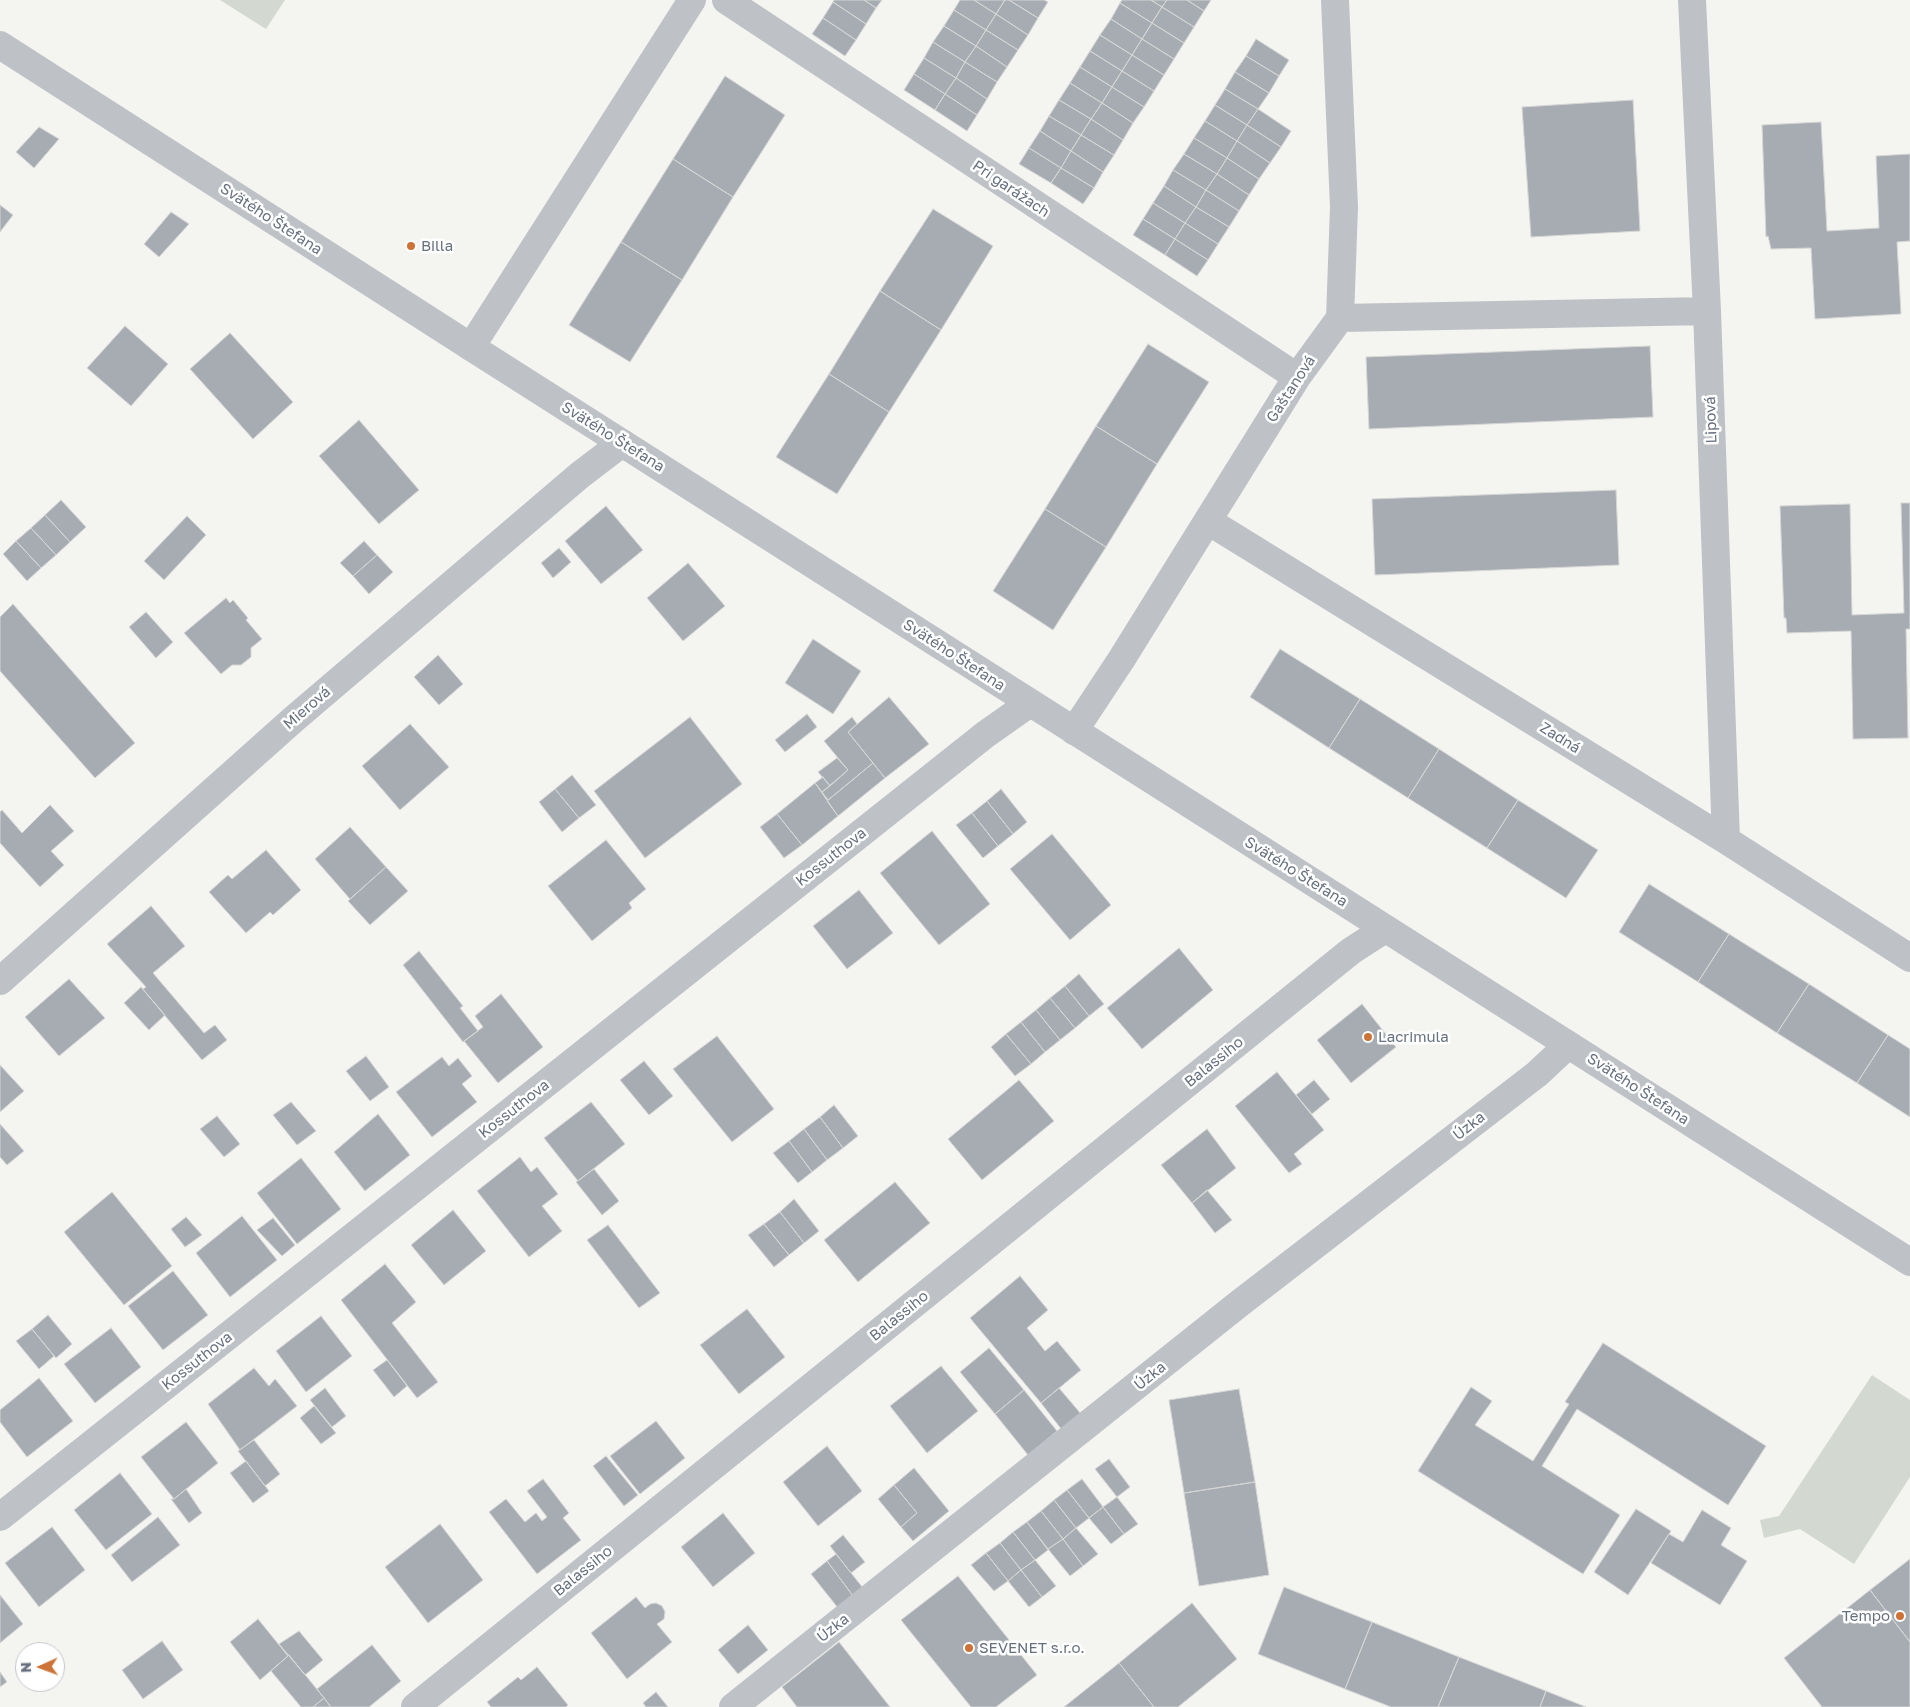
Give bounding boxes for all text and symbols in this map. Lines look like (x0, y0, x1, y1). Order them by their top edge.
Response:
street label: Pri garážach (969, 157, 1053, 221)
street label: Svätého Štefana (217, 179, 325, 259)
place label: Billa (421, 237, 453, 255)
marker: Billa (405, 240, 417, 252)
street label: Gaštanová (1263, 352, 1319, 426)
street label: Lipová (1701, 396, 1721, 444)
street label: Svätého Štefana (558, 398, 668, 476)
street label: Svätého Štefana (900, 615, 1008, 695)
street label: Mierová (280, 683, 334, 733)
street label: Zadná (1536, 719, 1584, 757)
street label: Kossuthova (792, 824, 870, 890)
street label: Svätého Štefana (1241, 833, 1351, 911)
place label: Lacrimula (1378, 1028, 1449, 1046)
marker: Lacrimula (1362, 1031, 1374, 1043)
street label: Balassiho (1181, 1033, 1247, 1091)
street label: Svätého Štefana (1584, 1049, 1692, 1129)
street label: Kossuthova (475, 1076, 553, 1142)
street label: Úzka (1450, 1108, 1488, 1144)
street label: Balassiho (866, 1287, 932, 1345)
street label: Kossuthova (158, 1328, 236, 1394)
street label: Úzka (1131, 1358, 1169, 1394)
street label: Balassiho (550, 1542, 616, 1600)
place label: Tempo (1842, 1607, 1890, 1625)
street label: Úzka (814, 1610, 852, 1646)
marker: Tempo (1894, 1610, 1906, 1622)
place label: SEVENET s.r.o. (979, 1639, 1085, 1657)
north arrow (15, 1642, 65, 1692)
marker: SEVENET s.r.o. (963, 1642, 975, 1654)
text: N (17, 1662, 34, 1673)

